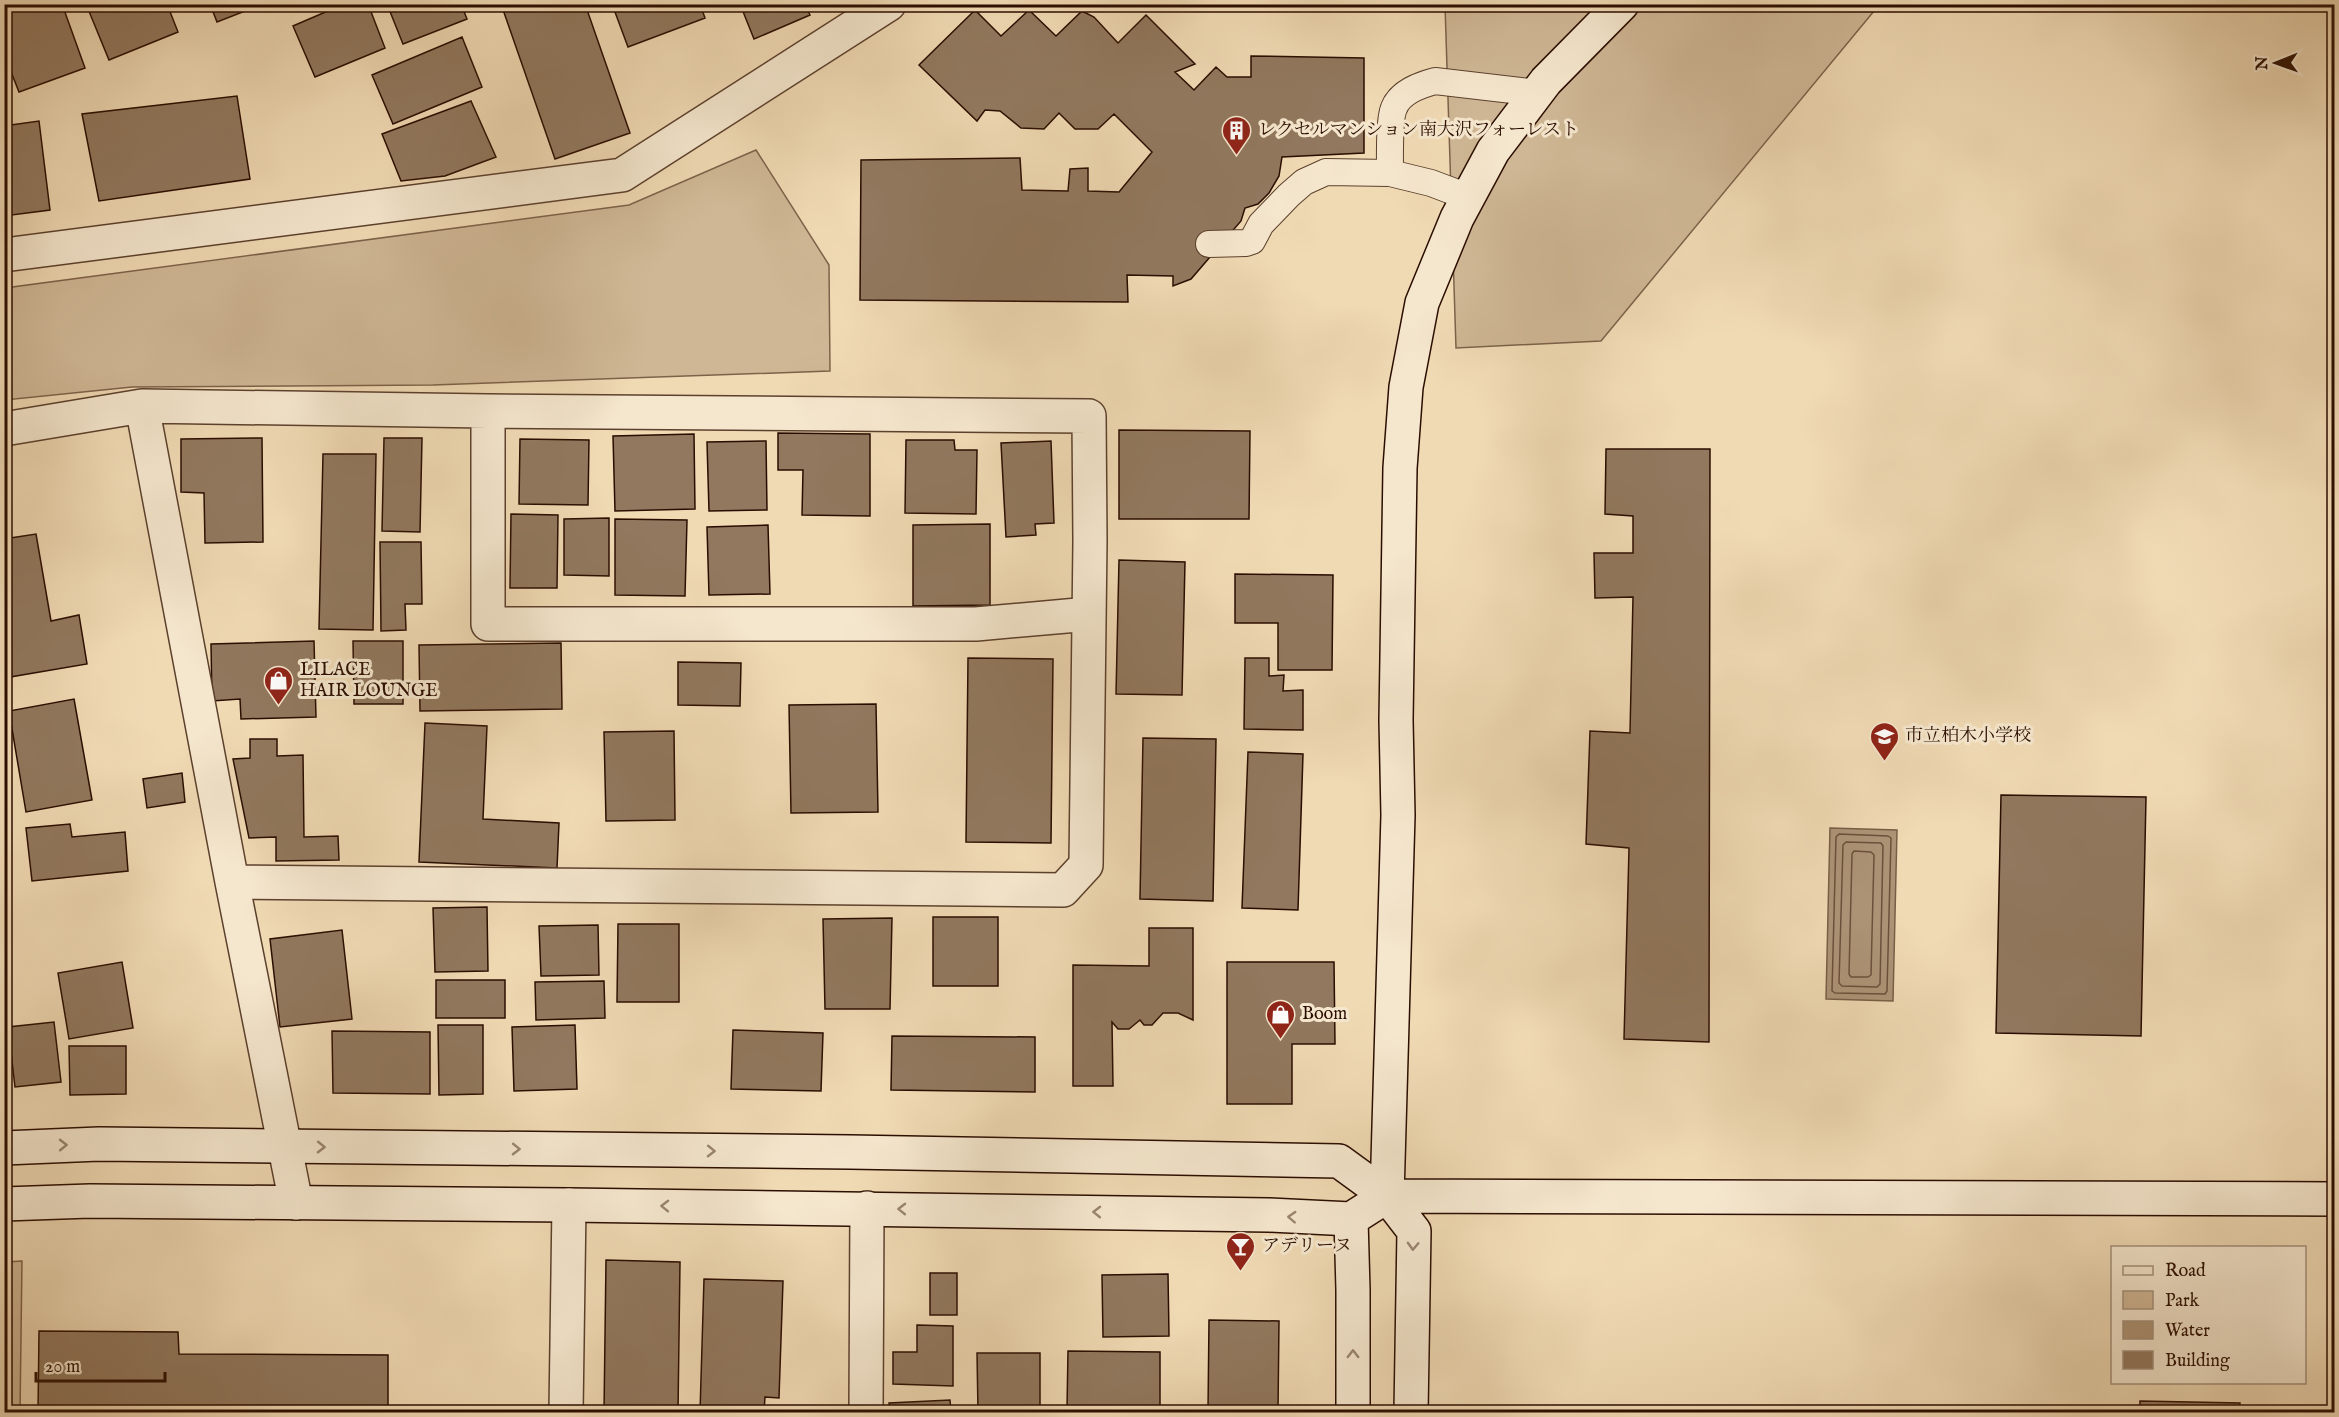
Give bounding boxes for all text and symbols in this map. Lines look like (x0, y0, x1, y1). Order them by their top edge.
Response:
north arrow (2246, 33, 2306, 93)
text: N (2253, 56, 2273, 71)
building icon: レクセルマンション南大沢フォーレスト (1221, 114, 1253, 156)
place label: レクセルマンション南大沢フォーレスト (1258, 119, 1579, 142)
place label: LILACE HAIR LOUNGE (300, 659, 438, 703)
shop icon: LILACE HAIR LOUNGE (263, 664, 295, 706)
school or university icon: 市立柏木小学校 (1868, 720, 1900, 762)
place label: 市立柏木小学校 (1905, 725, 2031, 748)
shop icon: Boom (1265, 998, 1297, 1040)
place label: Boom (1302, 1003, 1347, 1026)
one-way arrow (58, 1139, 67, 1152)
one-way arrow (316, 1141, 325, 1153)
one-way arrow (511, 1143, 520, 1155)
one-way arrow (706, 1144, 715, 1157)
one-way arrow (661, 1200, 670, 1212)
one-way arrow (898, 1203, 907, 1215)
one-way arrow (1093, 1206, 1102, 1219)
one-way arrow (1288, 1210, 1297, 1223)
bar icon: アデリーヌ (1225, 1230, 1257, 1272)
place label: アデリーヌ (1262, 1235, 1352, 1258)
one-way arrow (1407, 1242, 1420, 1251)
legend (2111, 1246, 2306, 1384)
text: Road (2165, 1260, 2206, 1283)
text: Park (2165, 1290, 2200, 1313)
text: Water (2165, 1320, 2210, 1343)
scale bar (36, 1345, 165, 1383)
one-way arrow (1347, 1350, 1359, 1359)
text: Building (2165, 1350, 2230, 1373)
text: 20 m (45, 1356, 80, 1379)

